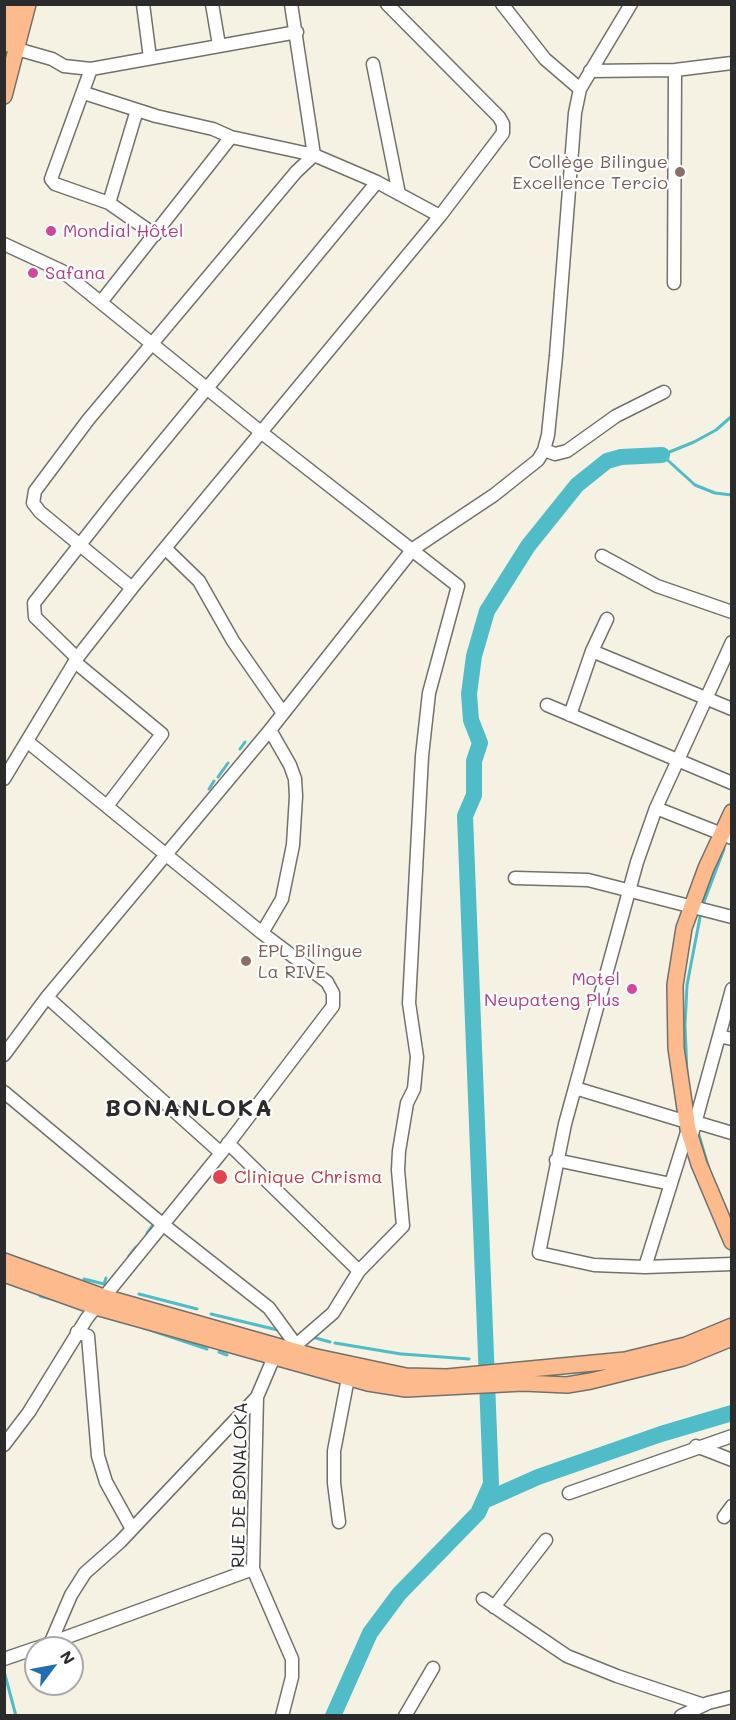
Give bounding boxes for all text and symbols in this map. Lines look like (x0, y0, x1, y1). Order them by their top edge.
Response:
place label: Collège Bilingue Excellence Tercio (512, 151, 668, 194)
marker: Collège Bilingue Excellence Tercio (673, 165, 687, 179)
place label: Mondial Hôtel (63, 220, 183, 242)
marker: Mondial Hôtel (44, 224, 58, 238)
place label: Safana (45, 262, 106, 284)
marker: Safana (26, 266, 40, 280)
place label: EPL Bilingue La RIVE (258, 940, 363, 982)
marker: EPL Bilingue La RIVE (239, 954, 253, 968)
place label: Motel Neupateng Plus (484, 968, 620, 1010)
marker: Motel Neupateng Plus (625, 982, 639, 996)
district label: BONANLOKA (105, 1095, 273, 1123)
place label: Clinique Chrisma (234, 1166, 382, 1188)
marker: Clinique Chrisma (211, 1168, 229, 1186)
street label: RUE DE BONALOKA (228, 1402, 252, 1568)
north arrow (24, 1636, 84, 1696)
text: N (56, 1647, 80, 1668)

